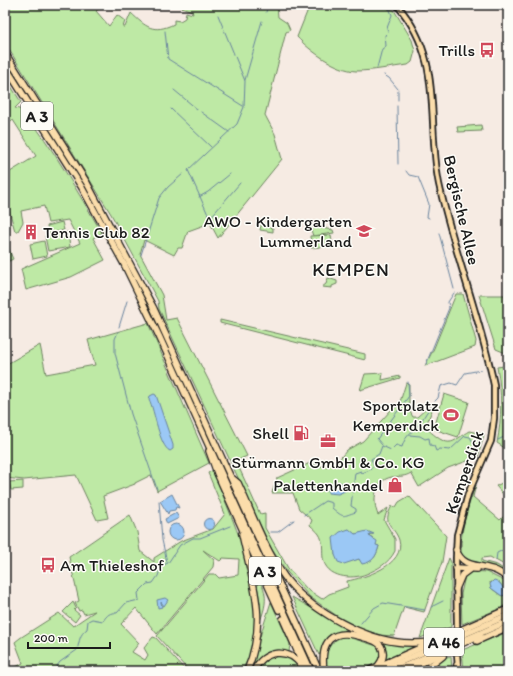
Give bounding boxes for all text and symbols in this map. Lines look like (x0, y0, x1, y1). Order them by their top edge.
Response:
place label: Trills (438, 40, 475, 60)
bus stop icon: Trills (478, 41, 496, 59)
road number: A 3 (21, 102, 53, 130)
street label: Bergische Allee (440, 153, 484, 267)
place label: AWO - Kindergarten Lummerland (204, 211, 353, 251)
place label: Tennis Club 82 (43, 222, 150, 242)
school or university icon: AWO - Kindergarten Lummerland (355, 222, 373, 240)
building icon: Tennis Club 82 (22, 223, 40, 241)
district label: KEMPEN (312, 258, 390, 281)
place label: Sportplatz Kemperdick (352, 395, 439, 435)
sports icon: Sportplatz Kemperdick (442, 406, 460, 424)
place label: Shell (253, 423, 289, 443)
fuel station icon: Shell (292, 424, 310, 442)
street label: Kemperdick (440, 428, 488, 516)
office icon: Stürmann GmbH & Co. KG (319, 432, 337, 450)
place label: Stürmann GmbH & Co. KG (232, 452, 424, 472)
place label: Palettenhandel (273, 475, 383, 495)
shop icon: Palettenhandel (386, 476, 404, 494)
place label: Am Thieleshof (60, 555, 165, 575)
bus stop icon: Am Thieleshof (39, 556, 57, 574)
road number: A 3 (249, 557, 281, 585)
scale bar (28, 624, 110, 650)
road number: A 46 (424, 628, 464, 656)
text: 200 m (34, 631, 68, 645)

